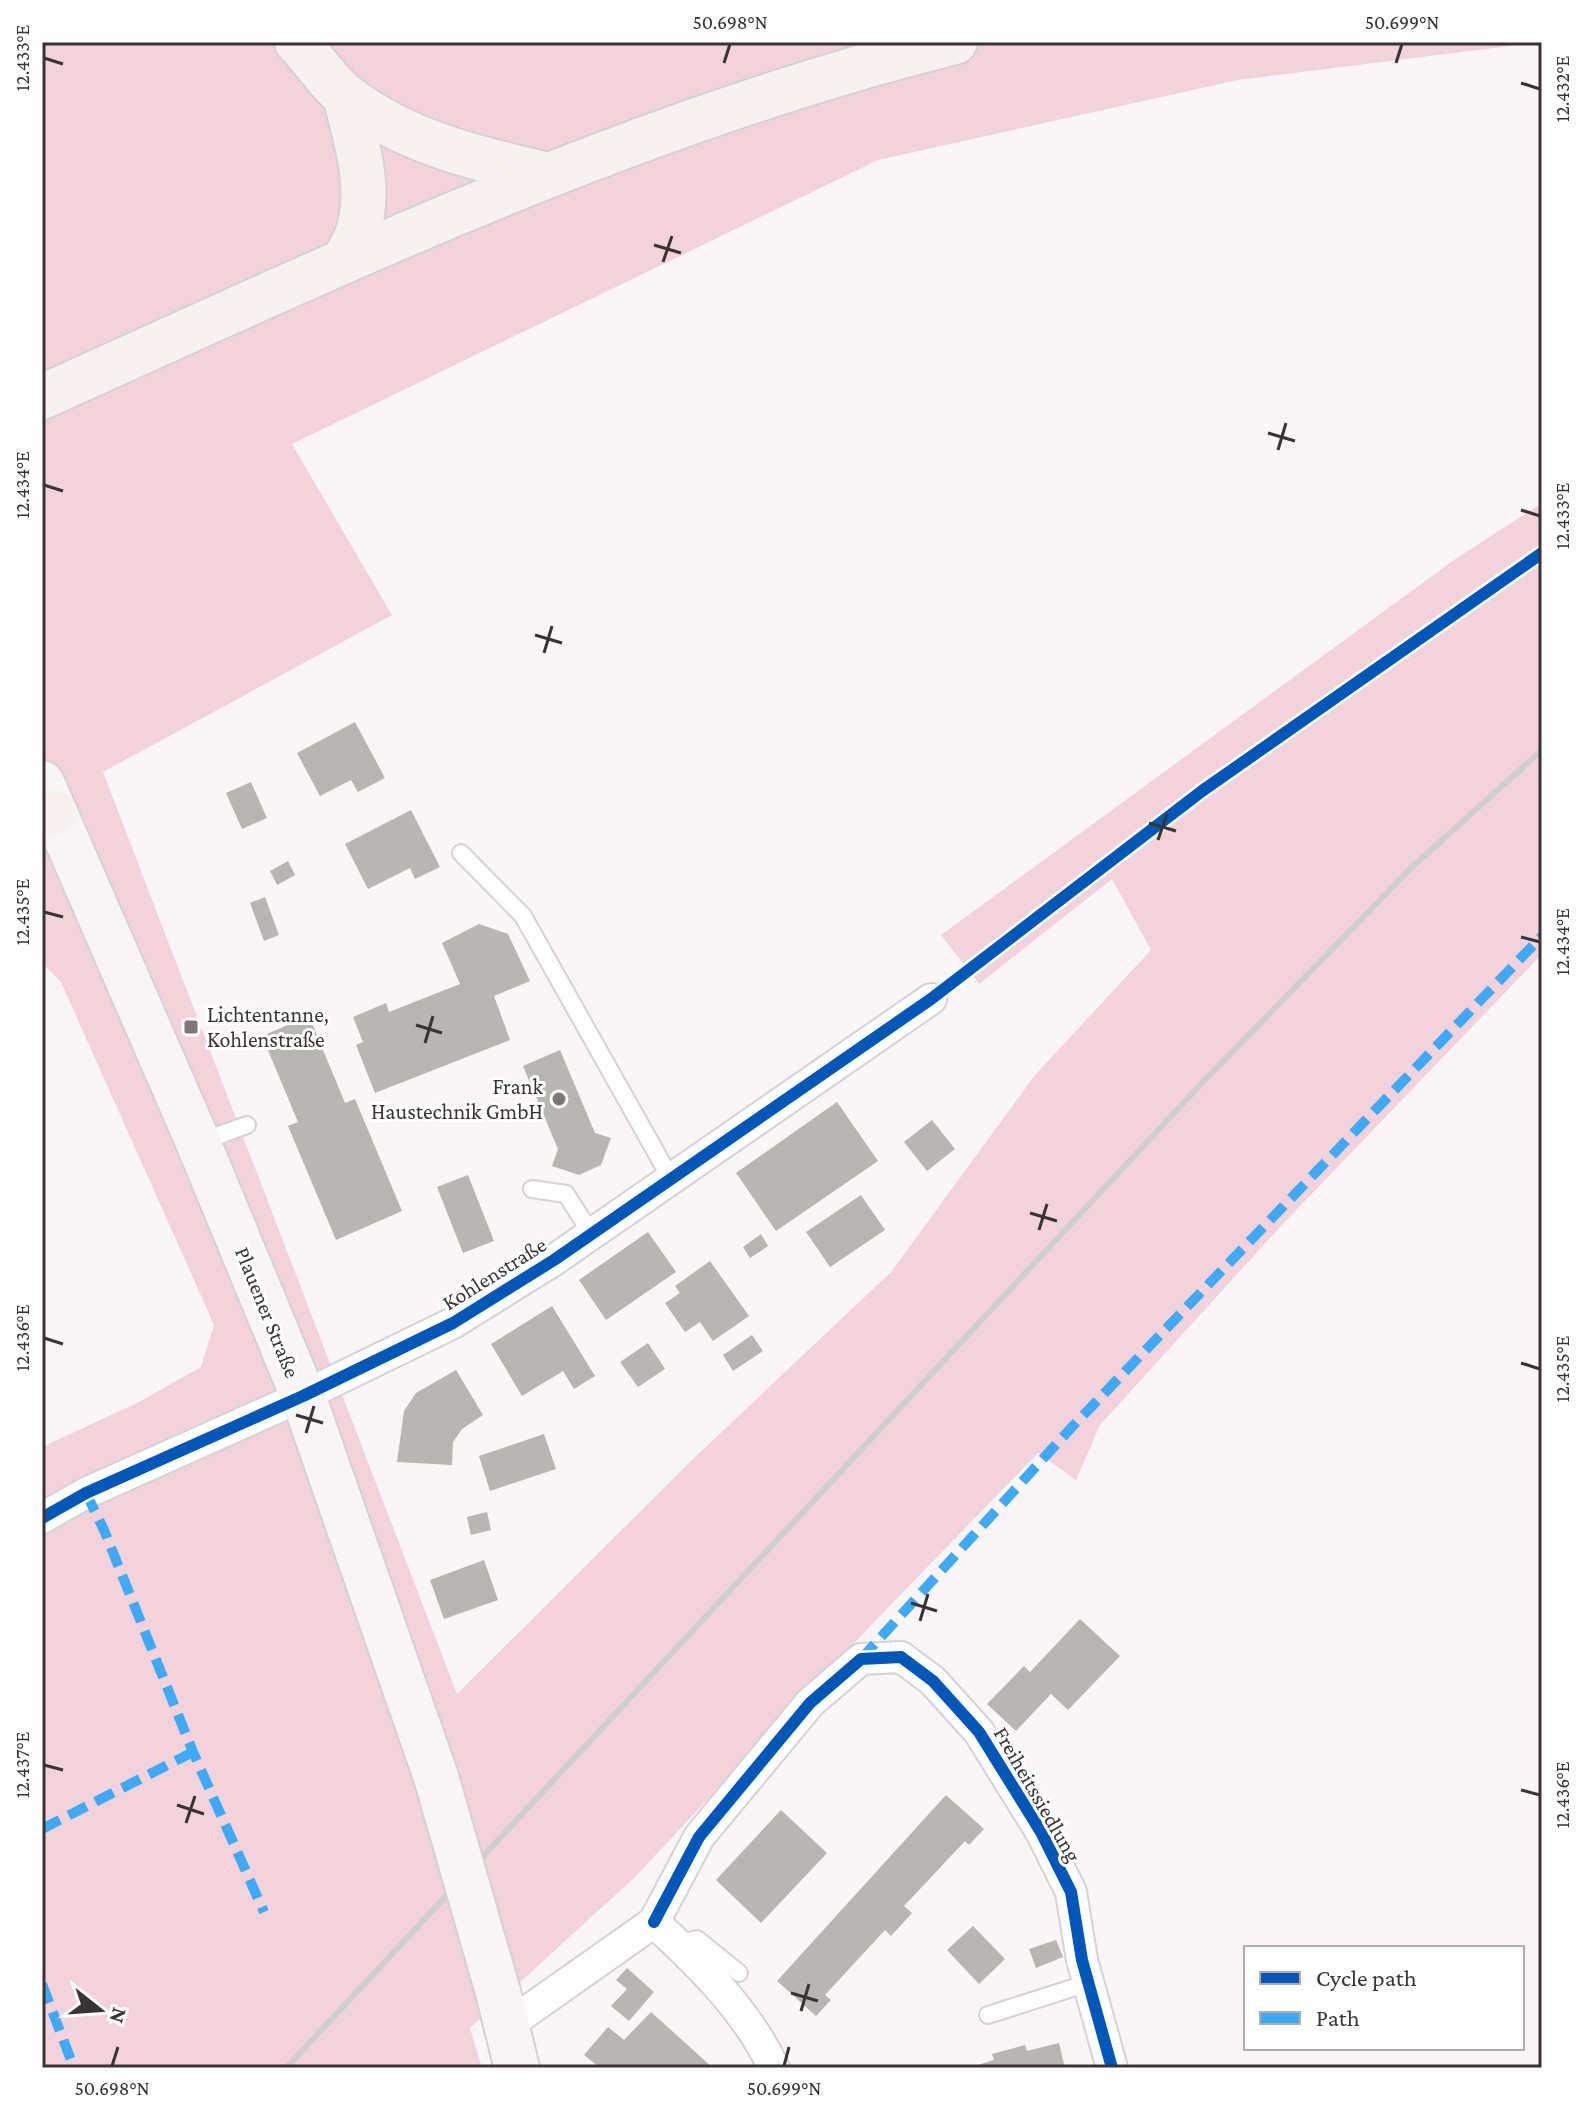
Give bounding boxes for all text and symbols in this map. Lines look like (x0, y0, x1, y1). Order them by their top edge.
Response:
text: 50.698°N (692, 11, 768, 33)
text: 50.699°N (1365, 11, 1439, 33)
text: 12.433°E (11, 24, 33, 91)
text: 12.432°E (1551, 56, 1573, 122)
text: 12.434°E (11, 451, 33, 519)
text: 12.433°E (1551, 482, 1573, 549)
text: 12.435°E (11, 878, 33, 945)
text: 12.434°E (1551, 908, 1573, 976)
place label: Lichtentanne, Kohlenstraße (207, 1002, 329, 1052)
marker: Lichtentanne, Kohlenstraße (182, 1018, 200, 1036)
place label: Frank Haustechnik GmbH (371, 1074, 543, 1124)
marker: Frank Haustechnik GmbH (550, 1090, 568, 1108)
street label: Kohlenstraße (438, 1232, 551, 1315)
street label: Plauener Straße (230, 1243, 305, 1381)
text: 12.436°E (11, 1304, 33, 1372)
text: 12.435°E (1551, 1335, 1573, 1402)
street label: Freiheitssiedlung (989, 1722, 1087, 1867)
text: 12.437°E (11, 1732, 33, 1798)
text: 12.436°E (1551, 1761, 1573, 1829)
legend (1244, 1946, 1524, 2050)
text: Cycle path (1316, 1964, 1417, 1991)
north arrow (60, 1970, 140, 2050)
text: Path (1316, 2004, 1360, 2031)
text: N (105, 2005, 133, 2027)
text: 50.698°N (74, 2077, 150, 2099)
text: 50.699°N (747, 2077, 821, 2099)

